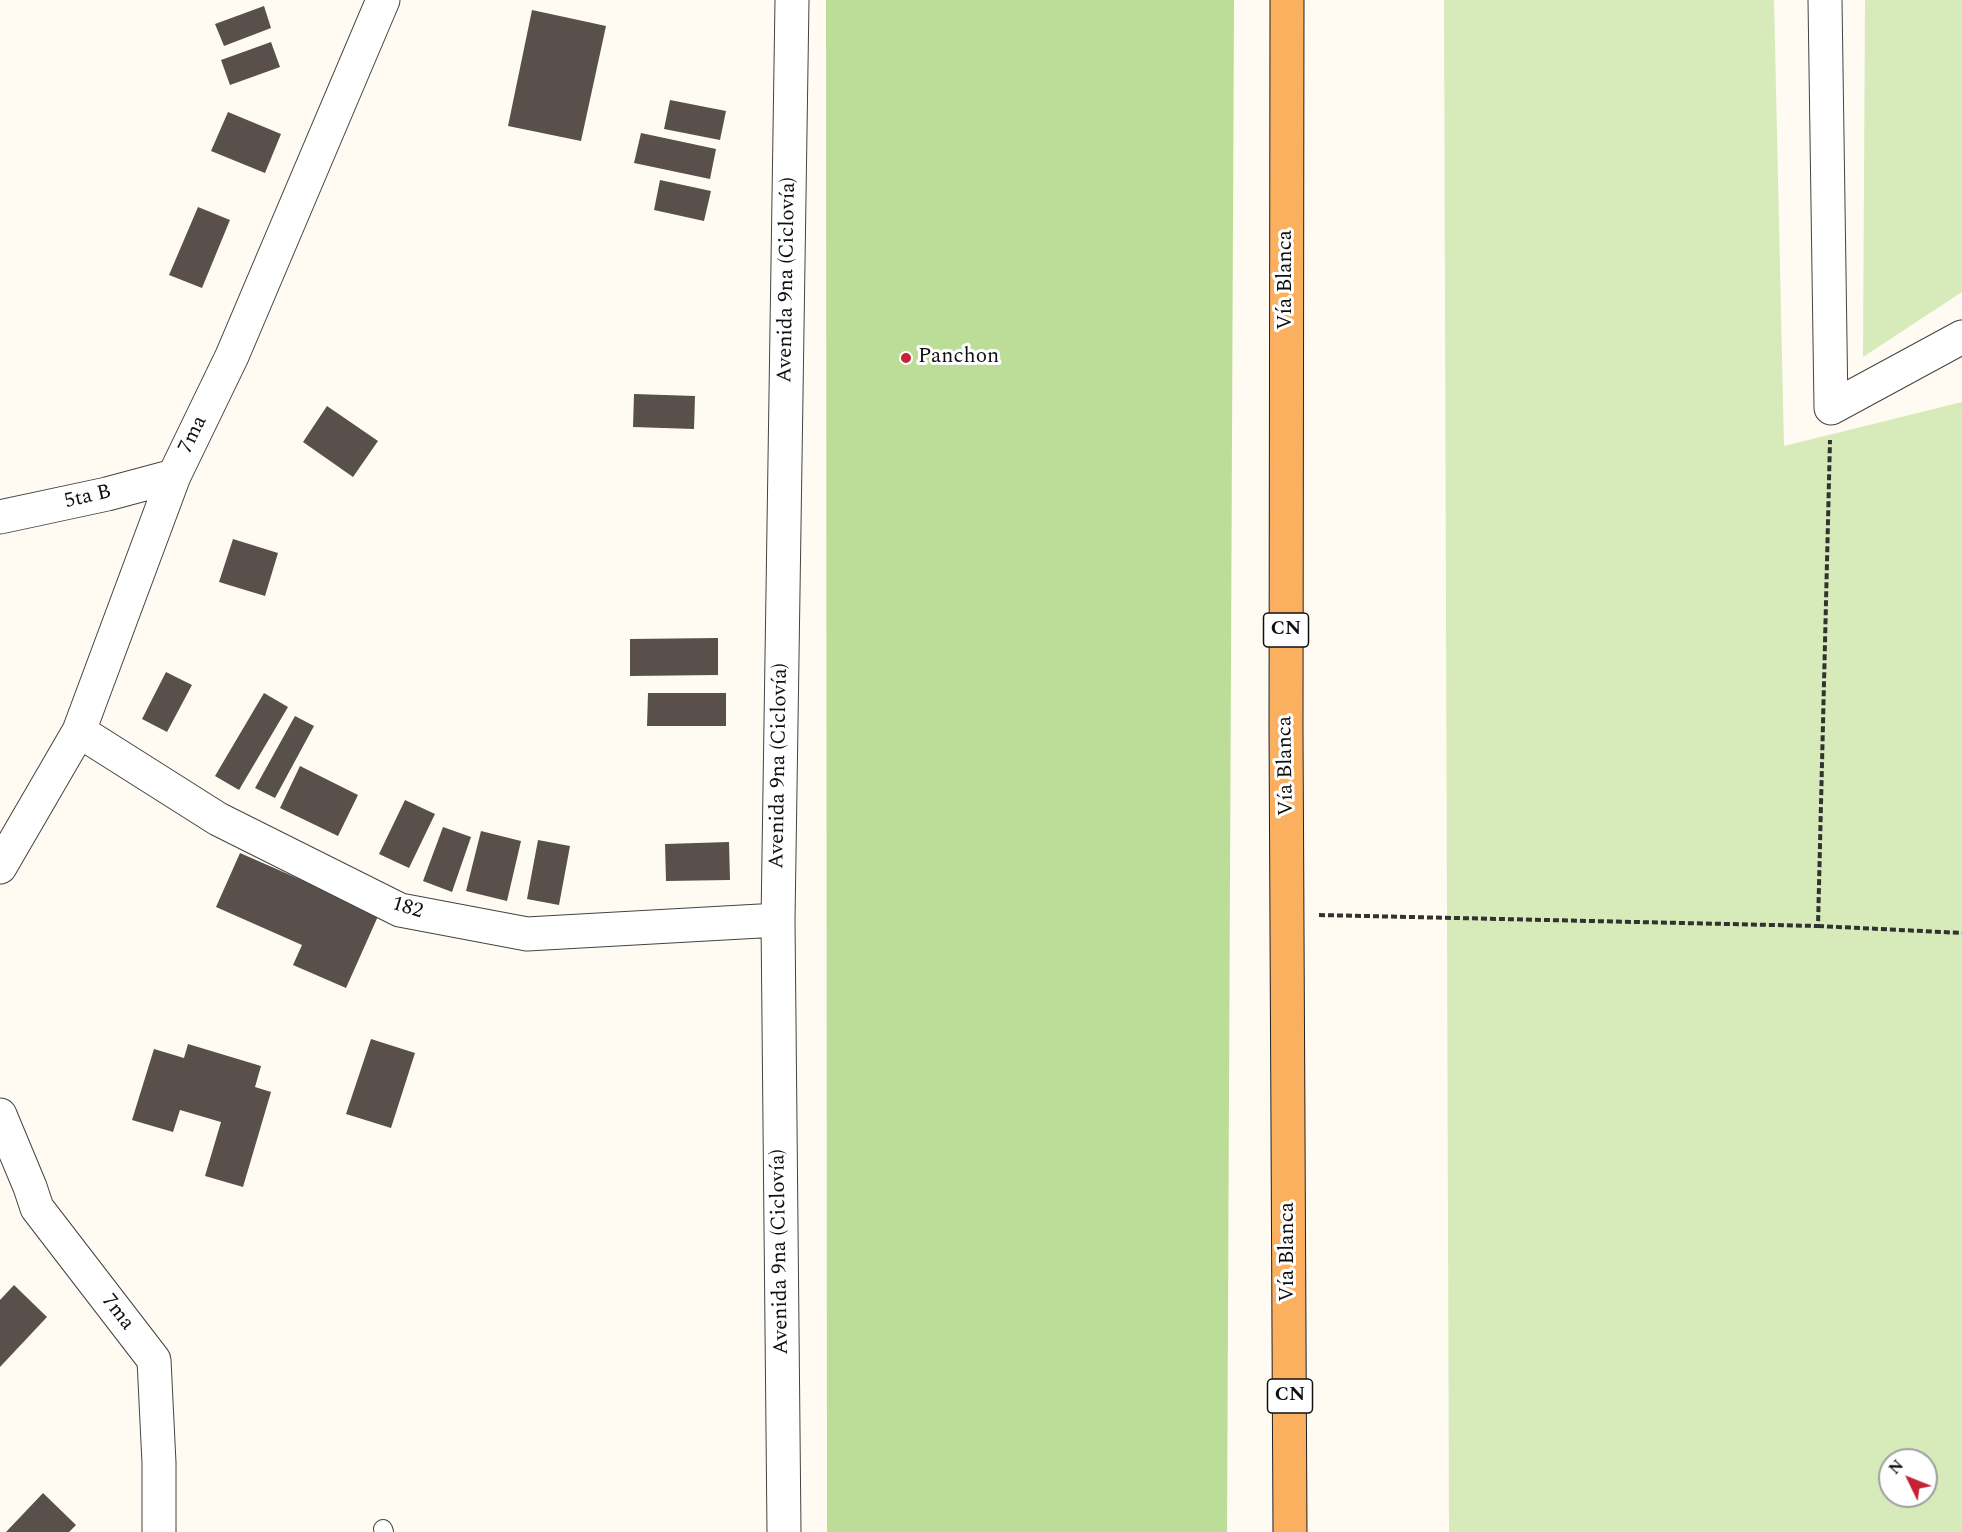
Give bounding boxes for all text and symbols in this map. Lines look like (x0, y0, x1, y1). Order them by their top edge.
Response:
street label: Avenida 9na (Ciclovía) (774, 177, 802, 383)
street label: Vía Blanca (1274, 230, 1300, 330)
place label: Panchon (918, 345, 999, 371)
marker: Panchon (899, 351, 913, 365)
street label: 7ma (174, 412, 214, 458)
street label: 5ta B (62, 480, 114, 516)
road number: CN (1264, 613, 1308, 647)
street label: Avenida 9na (Ciclovía) (766, 663, 794, 869)
street label: Vía Blanca (1274, 716, 1300, 816)
street label: 182 (388, 892, 426, 926)
street label: Avenida 9na (Ciclovía) (767, 1149, 795, 1355)
street label: Vía Blanca (1276, 1202, 1302, 1302)
street label: 7ma (95, 1290, 139, 1336)
road number: CN (1268, 1379, 1312, 1413)
north arrow (1878, 1448, 1938, 1508)
text: N (1883, 1454, 1910, 1480)

